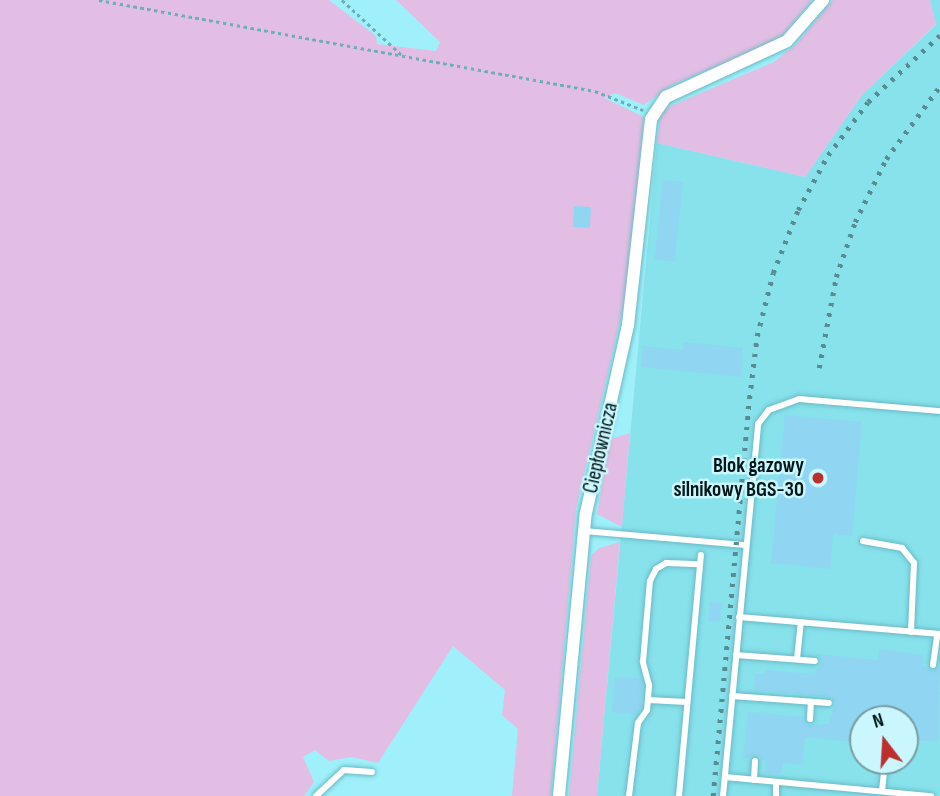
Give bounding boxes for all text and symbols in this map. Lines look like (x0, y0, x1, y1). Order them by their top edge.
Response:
street label: Ciepłownicza (578, 400, 624, 496)
place label: Blok gazowy silnikowy BGS-30 (673, 453, 804, 503)
marker: Blok gazowy silnikowy BGS-30 (810, 470, 826, 486)
north arrow (849, 705, 919, 775)
text: N (870, 709, 887, 734)

